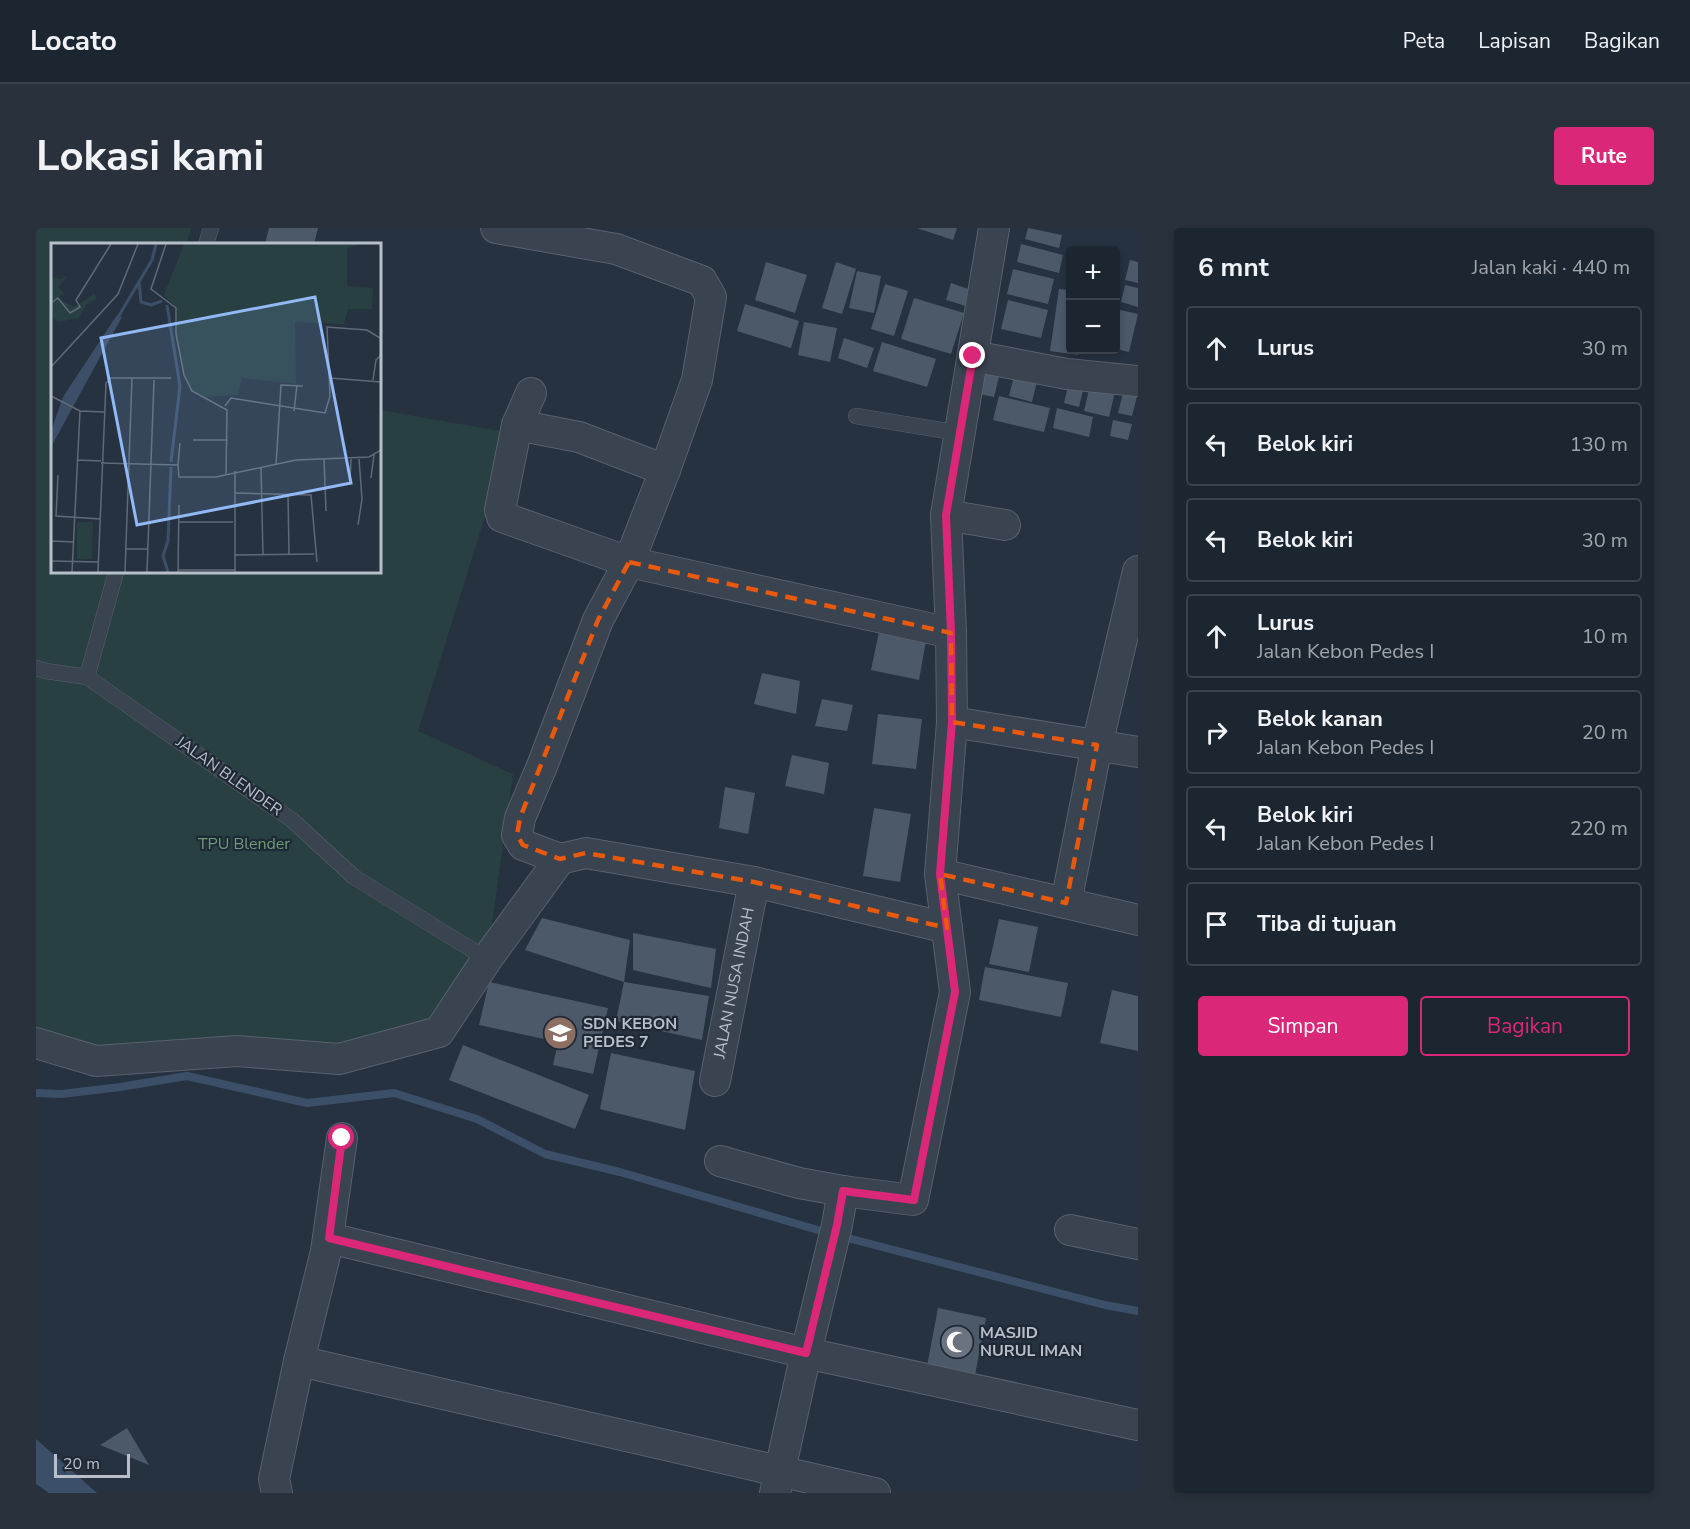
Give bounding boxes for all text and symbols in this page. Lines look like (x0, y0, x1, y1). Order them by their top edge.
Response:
text: Locato (30, 22, 117, 60)
text: Peta (1403, 27, 1445, 55)
text: Lapisan (1478, 27, 1551, 55)
text: Bagikan (1584, 27, 1660, 55)
button: Rute (1554, 127, 1654, 185)
text: Lokasi kami (36, 128, 264, 185)
inset map (51, 243, 381, 573)
map controls (1066, 246, 1120, 354)
button: + (1066, 246, 1120, 300)
text: 6 mnt (1198, 250, 1269, 285)
text: Jalan kaki · 440 m (1472, 254, 1630, 281)
button: − (1066, 300, 1120, 354)
icon: ahead (1200, 332, 1233, 365)
text: Lurus (1257, 333, 1314, 363)
text: 30 m (1582, 335, 1628, 362)
route end (959, 342, 985, 368)
icon: left (1200, 428, 1233, 461)
text: Belok kiri (1257, 429, 1353, 459)
text: 130 m (1570, 431, 1628, 458)
icon: left (1200, 524, 1233, 557)
text: Belok kiri (1257, 525, 1353, 555)
text: 30 m (1582, 527, 1628, 554)
text: Lurus (1257, 608, 1314, 638)
icon: ahead (1200, 620, 1233, 653)
text: 10 m (1582, 623, 1628, 650)
text: Jalan Kebon Pedes I (1257, 638, 1434, 665)
text: Belok kanan (1257, 704, 1383, 734)
icon: right (1200, 716, 1233, 749)
text: 20 m (1582, 719, 1628, 746)
street label: JALAN BLENDER (171, 730, 287, 821)
text: Jalan Kebon Pedes I (1257, 734, 1434, 761)
text: Belok kiri (1257, 800, 1353, 830)
icon: left (1200, 812, 1233, 845)
text: 220 m (1570, 815, 1628, 842)
text: Jalan Kebon Pedes I (1257, 830, 1434, 857)
park label: TPU Blender (198, 833, 290, 855)
street label: JALAN NUSA INDAH (708, 905, 760, 1061)
icon: arrive (1200, 908, 1233, 941)
text: Tiba di tujuan (1257, 909, 1397, 939)
button: Simpan (1198, 996, 1408, 1056)
button: Bagikan (1420, 996, 1630, 1056)
place label: SDN KEBON PEDES 7 (583, 1013, 677, 1053)
school or university icon: SDN KEBON PEDES 7 (542, 1015, 578, 1051)
route start (328, 1124, 354, 1150)
place label: MASJID NURUL IMAN (980, 1322, 1082, 1362)
mosque icon: MASJID NURUL IMAN (939, 1324, 975, 1360)
scale bar (54, 1451, 130, 1478)
text: 20 m (63, 1453, 100, 1475)

